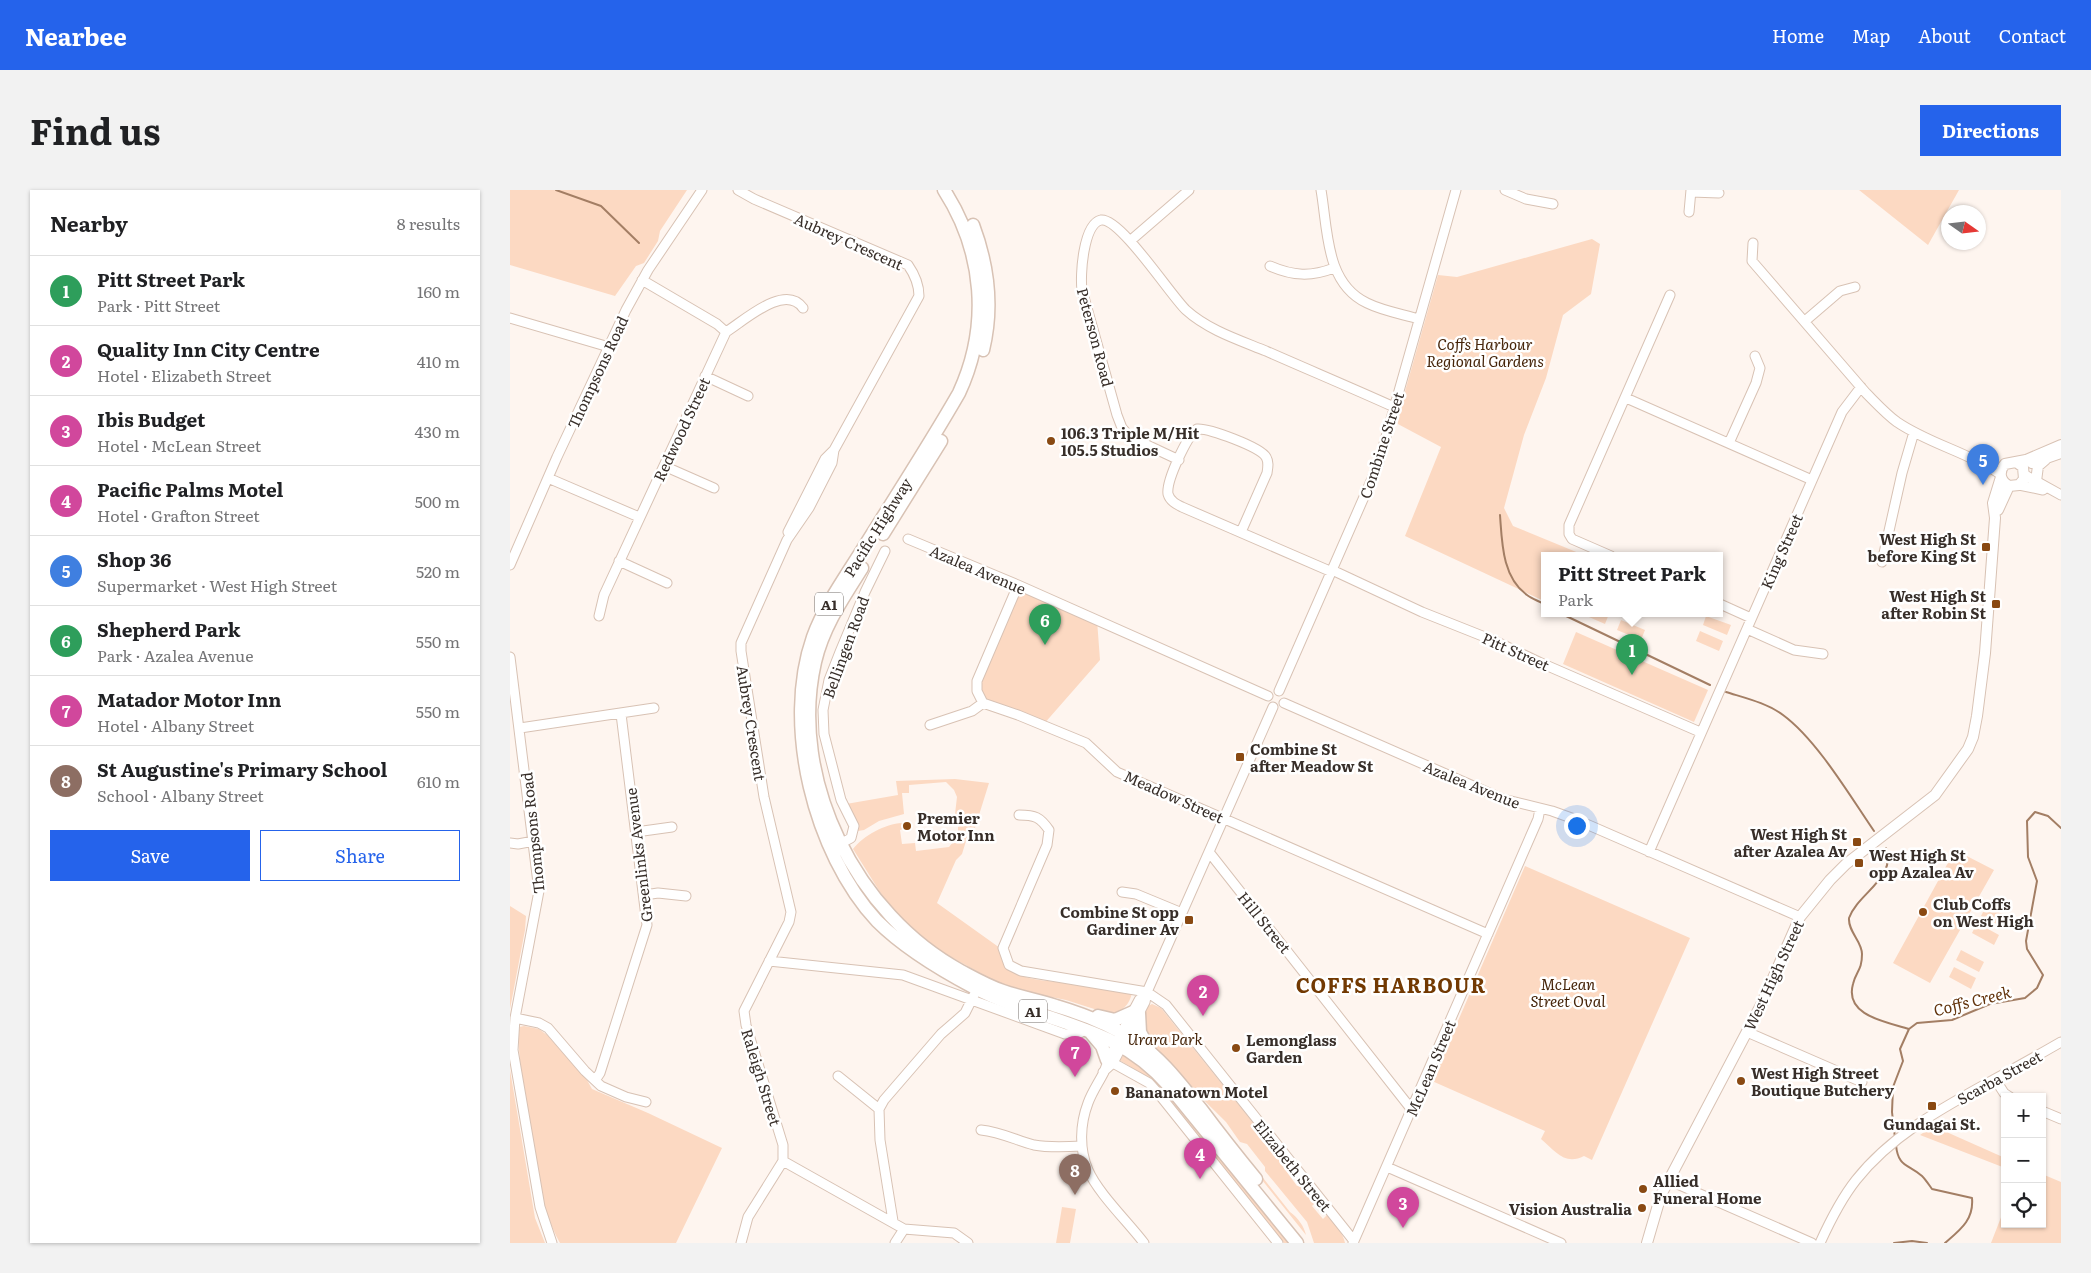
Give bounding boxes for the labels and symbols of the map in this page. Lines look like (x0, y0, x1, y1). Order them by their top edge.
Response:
north arrow (1941, 205, 1986, 250)
street label: Aubrey Crescent (791, 207, 907, 275)
street label: Peterson Road (1072, 285, 1120, 389)
street label: Thompsons Road (561, 312, 633, 432)
park label: Coffs Harbour Regional Gardens (1426, 332, 1544, 372)
street label: Redwood Street (647, 373, 715, 485)
street label: Combine Street (1353, 389, 1409, 501)
place label: 106.3 Triple M/Hit 105.5 Studios (1061, 421, 1200, 461)
marker: 106.3 Triple M/Hit 105.5 Studios (1045, 435, 1057, 447)
pin: 5 (1967, 444, 1999, 485)
street label: Pacific Highway (837, 473, 917, 581)
street label: King Street (1754, 510, 1808, 592)
place label: West High St before King St (1868, 527, 1976, 567)
street label: Azalea Avenue (926, 538, 1030, 600)
marker: West High St before King St (1980, 541, 1992, 553)
place label: West High St after Robin St (1881, 584, 1986, 624)
road number: A1 (815, 592, 843, 616)
street label: Bellingen Road (816, 593, 874, 701)
marker: West High St after Robin St (1990, 598, 2002, 610)
pin: 6 (1029, 604, 1061, 645)
street label: Pitt Street (1479, 626, 1553, 676)
pin: 1 (1616, 634, 1648, 675)
street label: Aubrey Crescent (731, 663, 773, 783)
place label: Combine St after Meadow St (1250, 737, 1374, 777)
marker: Combine St after Meadow St (1234, 751, 1246, 763)
street label: Azalea Avenue (1420, 754, 1524, 814)
street label: Meadow Street (1120, 764, 1228, 828)
street label: Thompsons Road (514, 771, 550, 895)
street label: Greenlinks Avenue (618, 786, 658, 923)
place label: Premier Motor Inn (917, 806, 995, 846)
your location (1564, 813, 1590, 839)
marker: Premier Motor Inn (901, 820, 913, 832)
place label: West High St after Azalea Av (1734, 822, 1848, 862)
marker: West High St after Azalea Av (1851, 836, 1863, 848)
place label: West High St opp Azalea Av (1869, 843, 1974, 883)
marker: West High St opp Azalea Av (1853, 857, 1865, 869)
street label: Hill Street (1233, 886, 1297, 958)
place label: Club Coffs on West High (1933, 892, 2034, 932)
place label: Combine St opp Gardiner Av (1060, 900, 1180, 940)
marker: Club Coffs on West High (1917, 906, 1929, 918)
marker: Combine St opp Gardiner Av (1183, 914, 1195, 926)
street label: West High Street (1737, 916, 1809, 1034)
district label: COFFS HARBOUR (1296, 969, 1486, 999)
park label: McLean Street Oval (1531, 972, 1606, 1012)
pin: 2 (1187, 975, 1219, 1016)
water label: Coffs Creek (1931, 979, 2014, 1021)
road number: A1 (1019, 999, 1047, 1022)
street label: McLean Street (1399, 1016, 1461, 1120)
street label: Raleigh Street (736, 1026, 788, 1128)
park label: Urara Park (1127, 1027, 1203, 1050)
place label: Lemonglass Garden (1246, 1028, 1337, 1068)
pin: 7 (1059, 1036, 1091, 1077)
marker: Lemonglass Garden (1230, 1042, 1242, 1054)
street label: Scarba Street (1952, 1044, 2046, 1110)
place label: West High Street Boutique Butchery (1751, 1061, 1895, 1101)
marker: West High Street Boutique Butchery (1735, 1075, 1747, 1087)
place label: Bananatown Motel (1125, 1080, 1269, 1103)
marker: Bananatown Motel (1109, 1085, 1121, 1097)
marker: Gundagai St. (1926, 1100, 1938, 1112)
place label: Gundagai St. (1883, 1112, 1981, 1135)
street label: Elizabeth Street (1249, 1114, 1337, 1216)
pin: 4 (1184, 1138, 1216, 1179)
pin: 8 (1059, 1154, 1091, 1195)
place label: Allied Funeral Home (1653, 1169, 1762, 1209)
marker: Allied Funeral Home (1637, 1183, 1649, 1195)
pin: 3 (1387, 1187, 1419, 1228)
place label: Vision Australia (1509, 1197, 1632, 1220)
marker: Vision Australia (1636, 1202, 1648, 1214)

